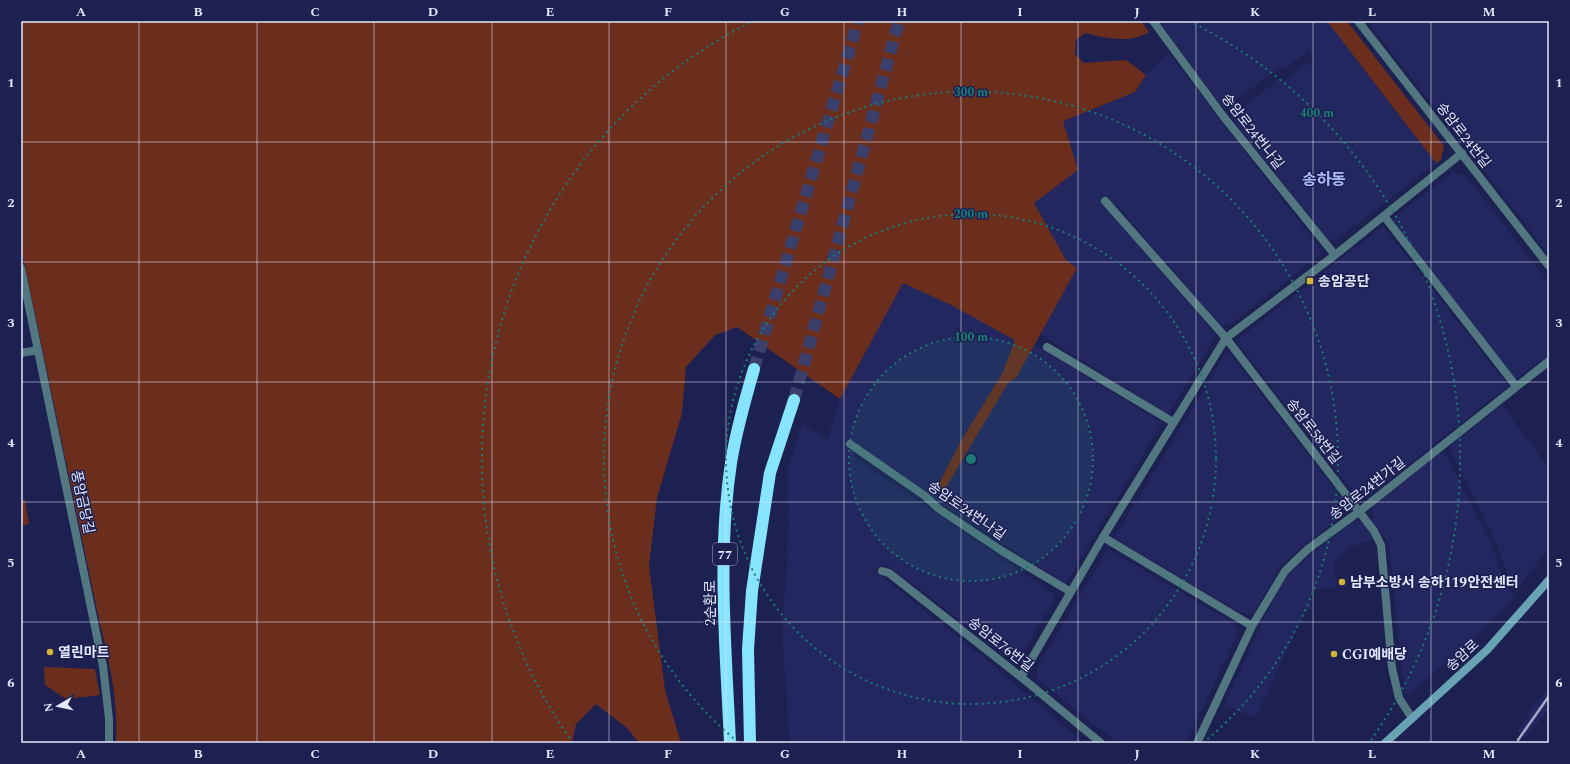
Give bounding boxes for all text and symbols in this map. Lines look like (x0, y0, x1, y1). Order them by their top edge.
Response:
text: A (76, 2, 86, 22)
text: B (193, 2, 203, 22)
text: C (310, 2, 320, 22)
text: D (428, 2, 438, 22)
text: E (546, 2, 555, 22)
text: F (664, 2, 672, 22)
text: G (780, 2, 790, 22)
text: H (897, 2, 908, 22)
text: I (1017, 2, 1023, 22)
text: J (1134, 2, 1140, 22)
text: K (1250, 2, 1260, 22)
text: L (1368, 2, 1376, 22)
text: M (1483, 2, 1496, 22)
text: 1 (7, 73, 15, 93)
text: 1 (1555, 73, 1563, 93)
text: 300 m (954, 83, 988, 102)
street label: 송암로24번나길 (1216, 89, 1289, 174)
street label: 송암로24번길 (1431, 98, 1496, 173)
text: 400 m (1300, 104, 1334, 123)
district label: 송하동 (1302, 168, 1346, 192)
text: 2 (7, 193, 15, 213)
text: 2 (1555, 193, 1563, 213)
text: 200 m (954, 205, 988, 224)
place label: 송암공단 (1318, 271, 1370, 292)
marker: 송암공단 (1305, 276, 1315, 286)
text: 3 (7, 313, 15, 333)
text: 3 (1555, 313, 1563, 333)
text: 100 m (954, 328, 988, 347)
street label: 송암로58번길 (1281, 394, 1346, 469)
text: 4 (7, 433, 15, 453)
text: 4 (1555, 433, 1563, 453)
centre of rings (964, 452, 978, 466)
street label: 송암로24번가길 (1325, 452, 1410, 525)
street label: 풍암금당길 (66, 468, 99, 536)
street label: 송암로24번나길 (923, 476, 1010, 545)
road number: 77 (713, 543, 737, 565)
text: 5 (7, 553, 15, 573)
text: 5 (1555, 553, 1563, 573)
place label: 남부소방서 송하119안전센터 (1350, 572, 1519, 593)
marker: 남부소방서 송하119안전센터 (1337, 577, 1347, 587)
street label: 2순환로 (700, 580, 721, 626)
street label: 송암로76번길 (963, 612, 1038, 677)
street label: 송암로 (1441, 634, 1484, 676)
place label: 열린마트 (58, 642, 110, 663)
place label: CGI예배당 (1342, 644, 1407, 665)
marker: 열린마트 (45, 647, 55, 657)
marker: CGI예배당 (1329, 649, 1339, 659)
text: 6 (7, 673, 15, 693)
text: 6 (1555, 673, 1563, 693)
north arrow (38, 686, 78, 726)
text: N (40, 702, 58, 713)
text: A (76, 744, 86, 764)
text: B (193, 744, 203, 764)
text: C (310, 744, 320, 764)
text: D (428, 744, 438, 764)
text: E (546, 744, 555, 764)
text: F (664, 744, 672, 764)
text: G (780, 744, 790, 764)
text: H (897, 744, 908, 764)
text: I (1017, 744, 1023, 764)
text: J (1134, 744, 1140, 764)
text: K (1250, 744, 1260, 764)
text: L (1368, 744, 1376, 764)
text: M (1483, 744, 1496, 764)

